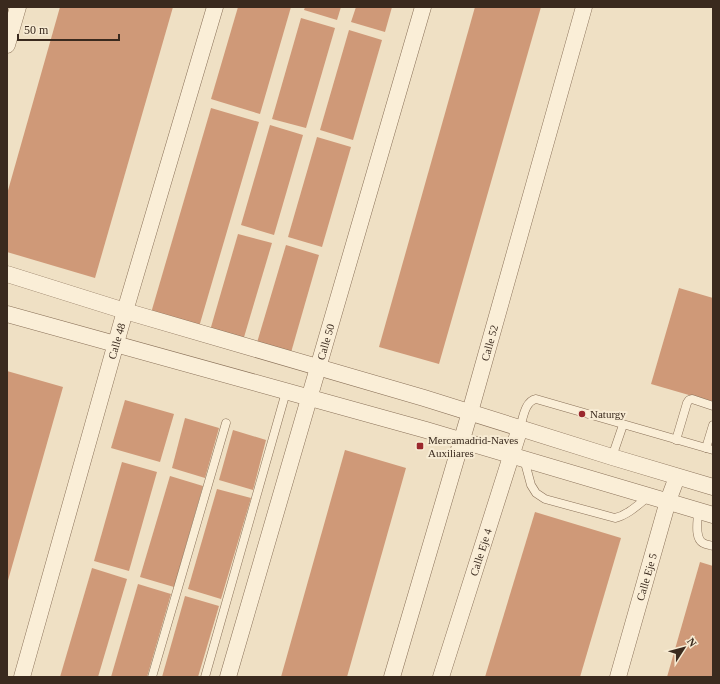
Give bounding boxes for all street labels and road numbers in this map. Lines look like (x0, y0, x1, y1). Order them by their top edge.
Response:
street label: Calle 48 (106, 321, 127, 360)
street label: Calle 50 (315, 322, 337, 361)
street label: Calle 52 (479, 323, 500, 362)
street label: Calle Eje 4 (467, 527, 494, 577)
street label: Calle Eje 5 (634, 551, 659, 602)

